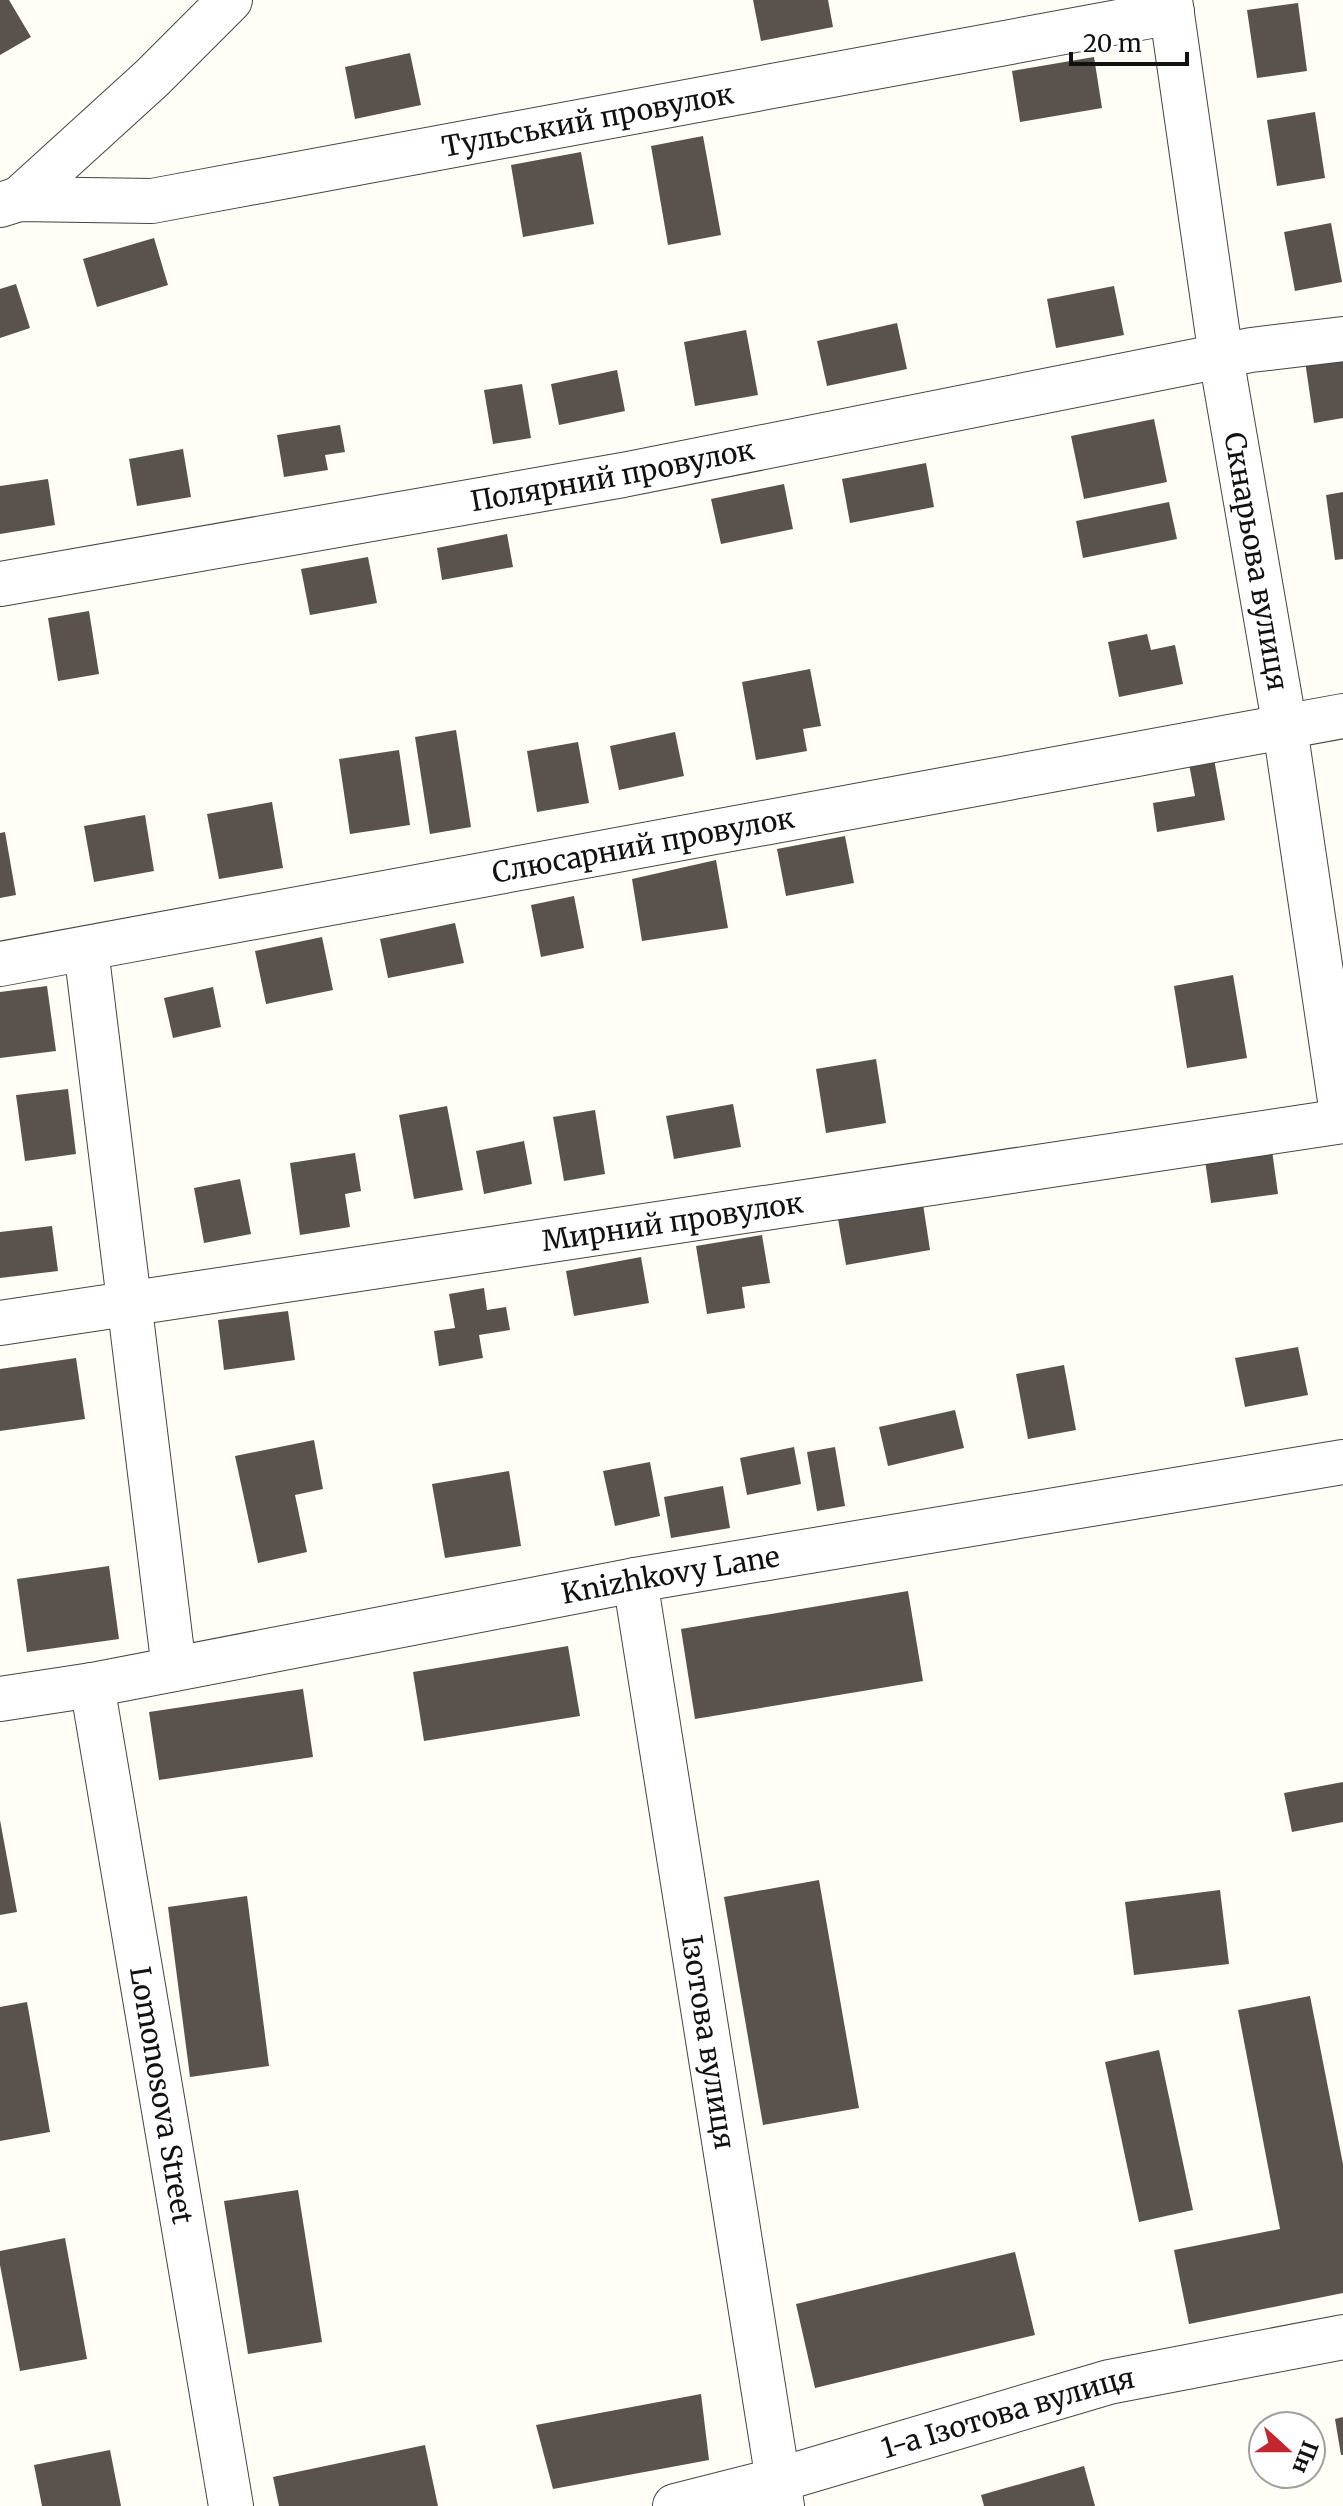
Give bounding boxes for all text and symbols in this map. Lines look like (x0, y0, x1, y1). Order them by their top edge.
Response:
scale bar (1071, 16, 1187, 66)
text: 20 m (1083, 28, 1142, 59)
street label: Тульський провулок (439, 76, 737, 165)
street label: Скнарьова вулиця (1216, 429, 1296, 693)
street label: Полярний провулок (468, 431, 758, 519)
street label: Слюсарний провулок (489, 800, 797, 891)
street label: Мирний провулок (539, 1184, 806, 1259)
street label: Knizhkovy Lane (558, 1538, 782, 1612)
street label: Ізотова вулиця (674, 1933, 743, 2152)
street label: Lomonosova Street (122, 1964, 201, 2227)
street label: 1-а Ізотова вулиця (877, 2359, 1138, 2466)
north arrow (1247, 2410, 1327, 2490)
text: Пн (1287, 2437, 1325, 2478)

